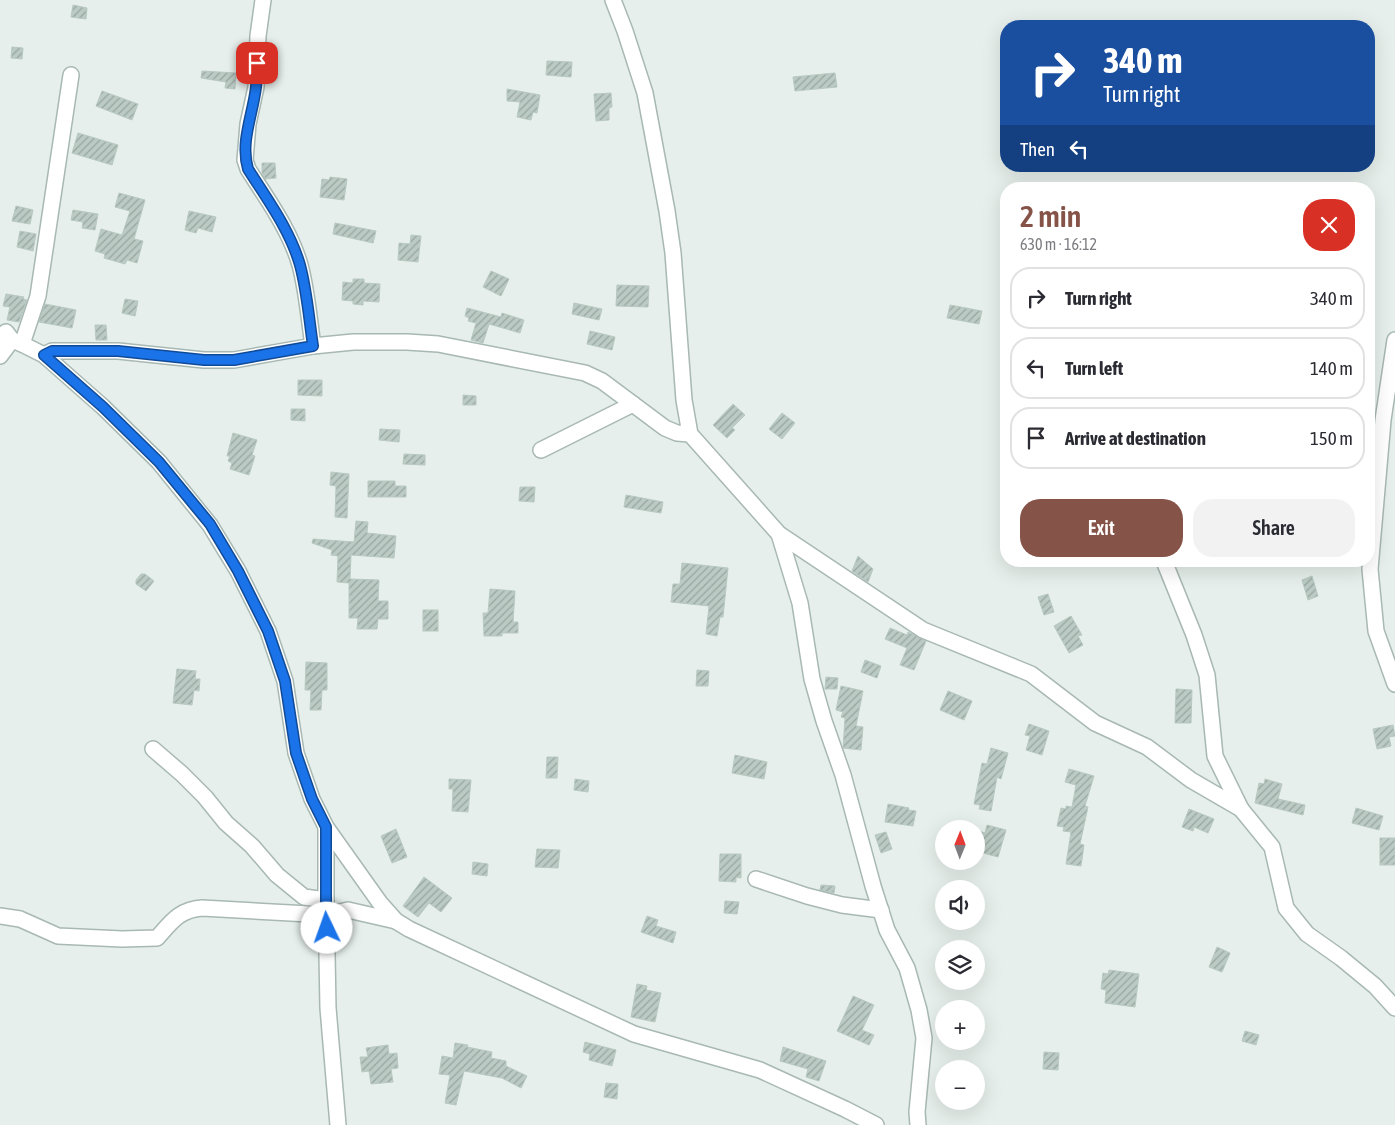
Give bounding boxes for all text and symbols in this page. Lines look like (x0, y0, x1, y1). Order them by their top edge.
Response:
icon: right (1020, 40, 1085, 105)
text: 340 m (1103, 40, 1182, 80)
pin (236, 42, 278, 84)
icon: arrive (243, 49, 271, 77)
text: Turn right (1103, 81, 1180, 107)
icon: left (1065, 135, 1093, 163)
text: Then (1020, 138, 1055, 160)
text: 2 min (1020, 199, 1081, 233)
button: close (1303, 199, 1355, 251)
text: 630 m · 16:12 (1020, 235, 1097, 253)
icon: right (1022, 284, 1050, 312)
text: Turn right (1065, 287, 1132, 309)
text: 340 m (1310, 287, 1353, 309)
icon: left (1022, 354, 1050, 382)
text: Turn left (1065, 357, 1123, 379)
text: 140 m (1310, 357, 1353, 379)
icon: arrive (1022, 424, 1050, 452)
text: Arrive at destination (1065, 427, 1206, 449)
text: 150 m (1310, 427, 1353, 449)
button: Exit (1020, 499, 1183, 557)
button: Share (1193, 499, 1355, 557)
north arrow (935, 820, 985, 870)
map controls (935, 820, 985, 1110)
button: sound (935, 880, 985, 930)
position arrow (300, 901, 352, 953)
button: layers (935, 940, 985, 990)
button: + (935, 1000, 985, 1050)
button: − (935, 1060, 985, 1110)

